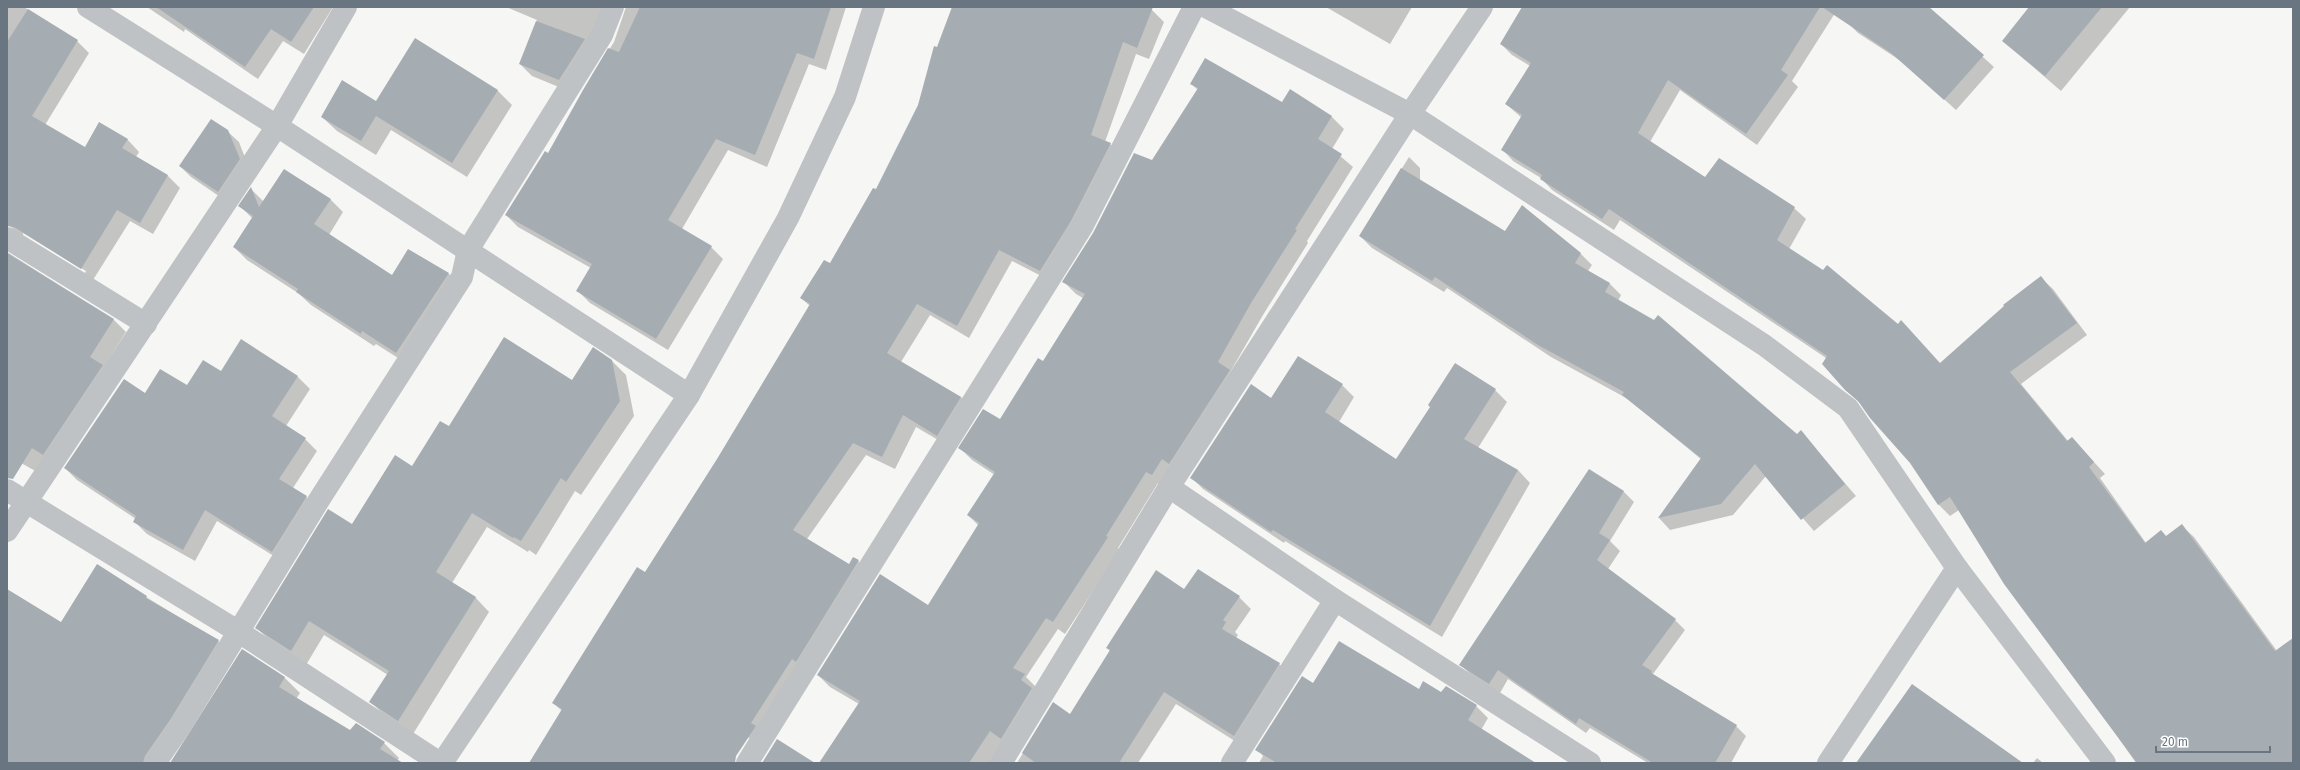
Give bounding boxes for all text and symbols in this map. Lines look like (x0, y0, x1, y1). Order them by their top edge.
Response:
scale bar (2156, 728, 2270, 754)
text: 20 m (2162, 735, 2188, 749)

